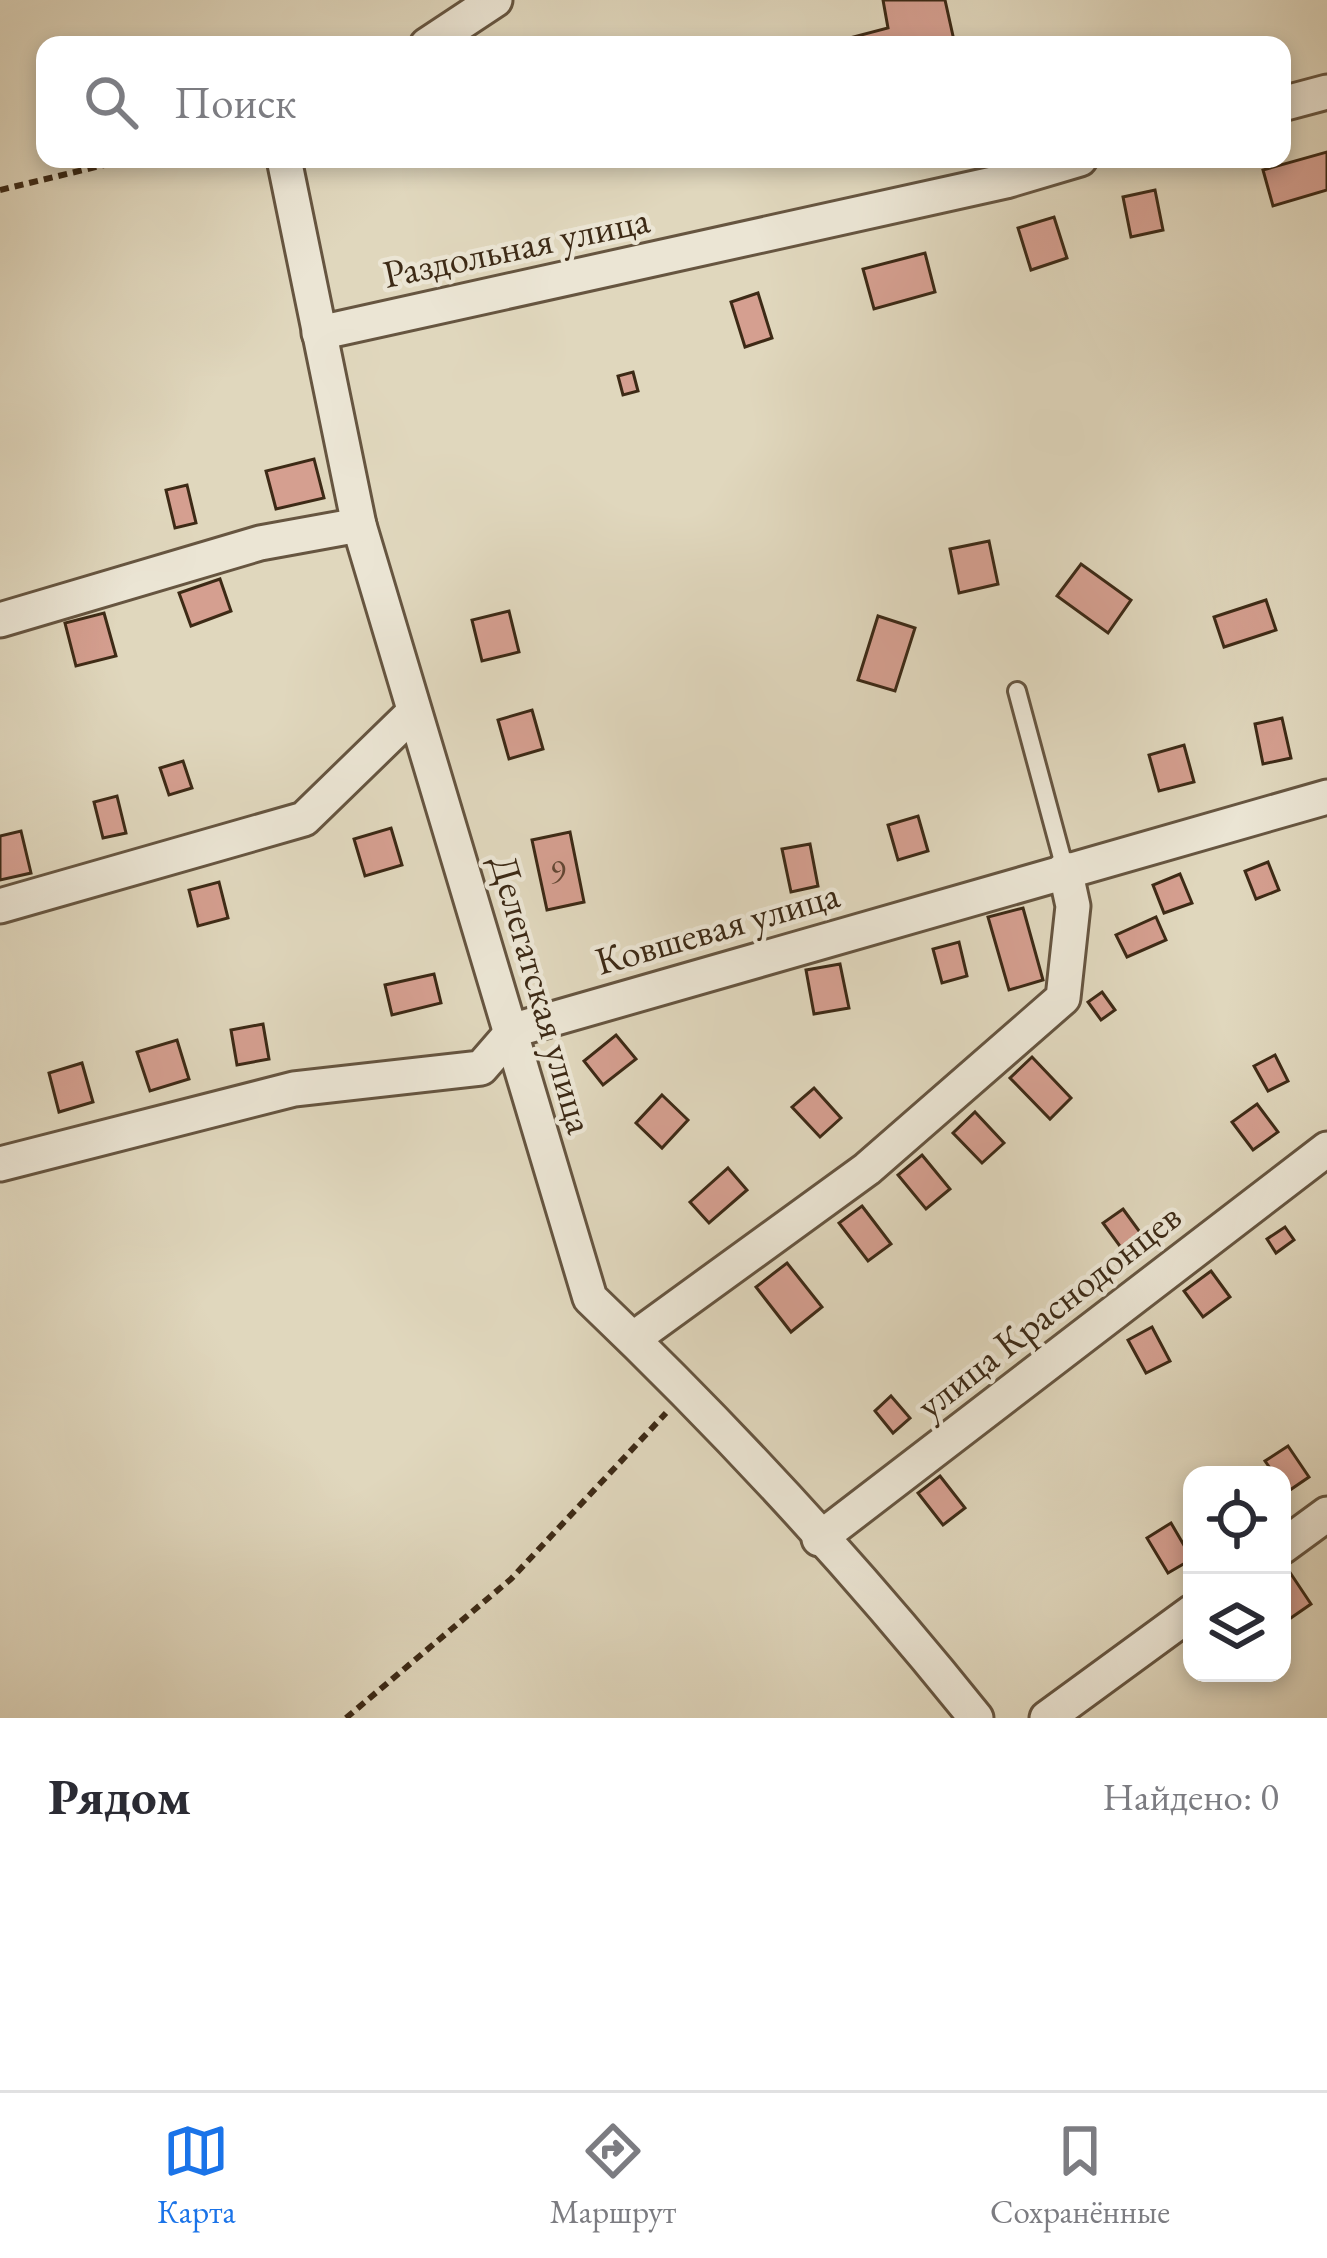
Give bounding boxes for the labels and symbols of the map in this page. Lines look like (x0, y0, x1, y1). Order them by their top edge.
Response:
street label: Раздольная улица (378, 193, 654, 300)
street label: Делегатская улица (478, 849, 607, 1140)
house number: 9 (550, 850, 566, 893)
street label: Ковшевая улица (589, 868, 845, 987)
street label: улица Краснодонцев (905, 1191, 1191, 1430)

